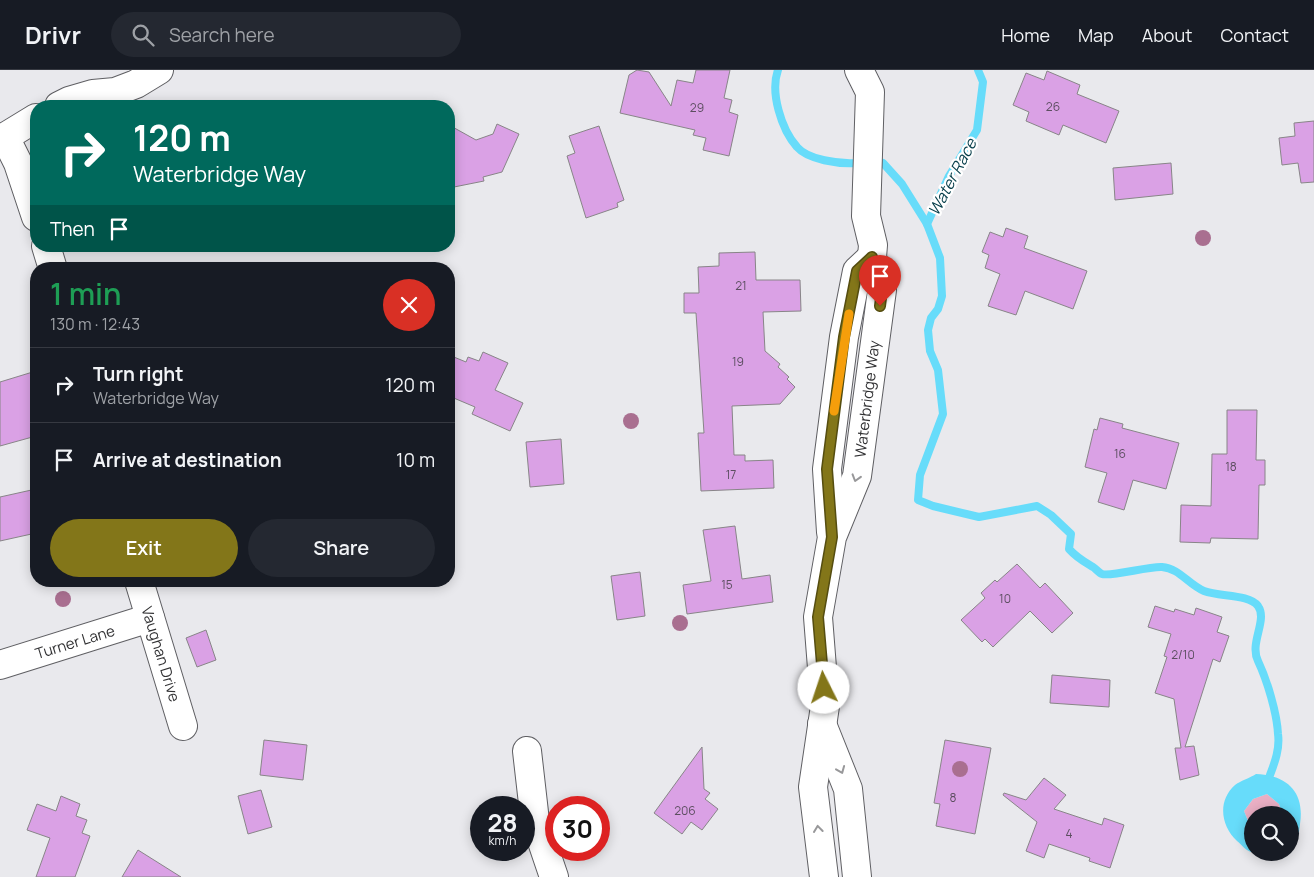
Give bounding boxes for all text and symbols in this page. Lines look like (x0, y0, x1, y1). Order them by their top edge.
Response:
search box (111, 12, 461, 57)
text: Drivr (25, 18, 81, 51)
icon: search (129, 21, 157, 49)
text: Search here (169, 22, 275, 48)
text: Home (1001, 23, 1050, 47)
text: Map (1078, 23, 1114, 47)
text: About (1142, 23, 1192, 47)
text: Contact (1220, 23, 1289, 47)
house number: 26 (1046, 98, 1060, 115)
house number: 29 (690, 99, 704, 116)
text: 120 m (133, 114, 231, 162)
icon: right (50, 120, 115, 185)
water label: Water Race (922, 133, 982, 219)
text: Waterbridge Way (133, 159, 306, 189)
icon: arrive (105, 215, 133, 243)
text: Then (50, 216, 95, 242)
pin (859, 255, 901, 306)
icon: arrive (866, 262, 894, 290)
text: 1 min (50, 273, 122, 314)
house number: 21 (735, 277, 747, 294)
button: close (383, 279, 435, 331)
text: 130 m · 12:43 (50, 313, 140, 335)
street label: Waterbridge Way (849, 339, 885, 459)
house number: 19 (732, 353, 744, 370)
text: Turn right (93, 361, 183, 387)
icon: right (50, 371, 78, 399)
text: 120 m (385, 372, 435, 398)
text: Waterbridge Way (93, 387, 219, 409)
house number: 16 (1114, 445, 1126, 462)
icon: arrive (50, 446, 78, 474)
text: Arrive at destination (93, 447, 282, 473)
text: 10 m (396, 447, 435, 473)
house number: 18 (1225, 458, 1237, 475)
house number: 17 (726, 466, 736, 483)
one-way arrow (851, 473, 861, 481)
button: Exit (50, 519, 238, 577)
button: Share (248, 519, 435, 577)
house number: 15 (721, 576, 733, 593)
house number: 10 (999, 590, 1011, 607)
street label: Vaughan Drive (137, 604, 186, 704)
street label: Turner Lane (33, 620, 118, 664)
house number: 2/10 (1171, 646, 1195, 663)
position arrow (797, 661, 849, 713)
one-way arrow (835, 765, 845, 773)
house number: 8 (950, 789, 957, 806)
speed limit sign: 30 (545, 796, 610, 861)
house number: 206 (674, 802, 696, 819)
text: 28 (487, 805, 518, 840)
map controls (1244, 806, 1299, 861)
button: search (1244, 806, 1299, 861)
one-way arrow (813, 824, 824, 832)
house number: 4 (1065, 825, 1073, 842)
text: km/h (489, 832, 516, 849)

